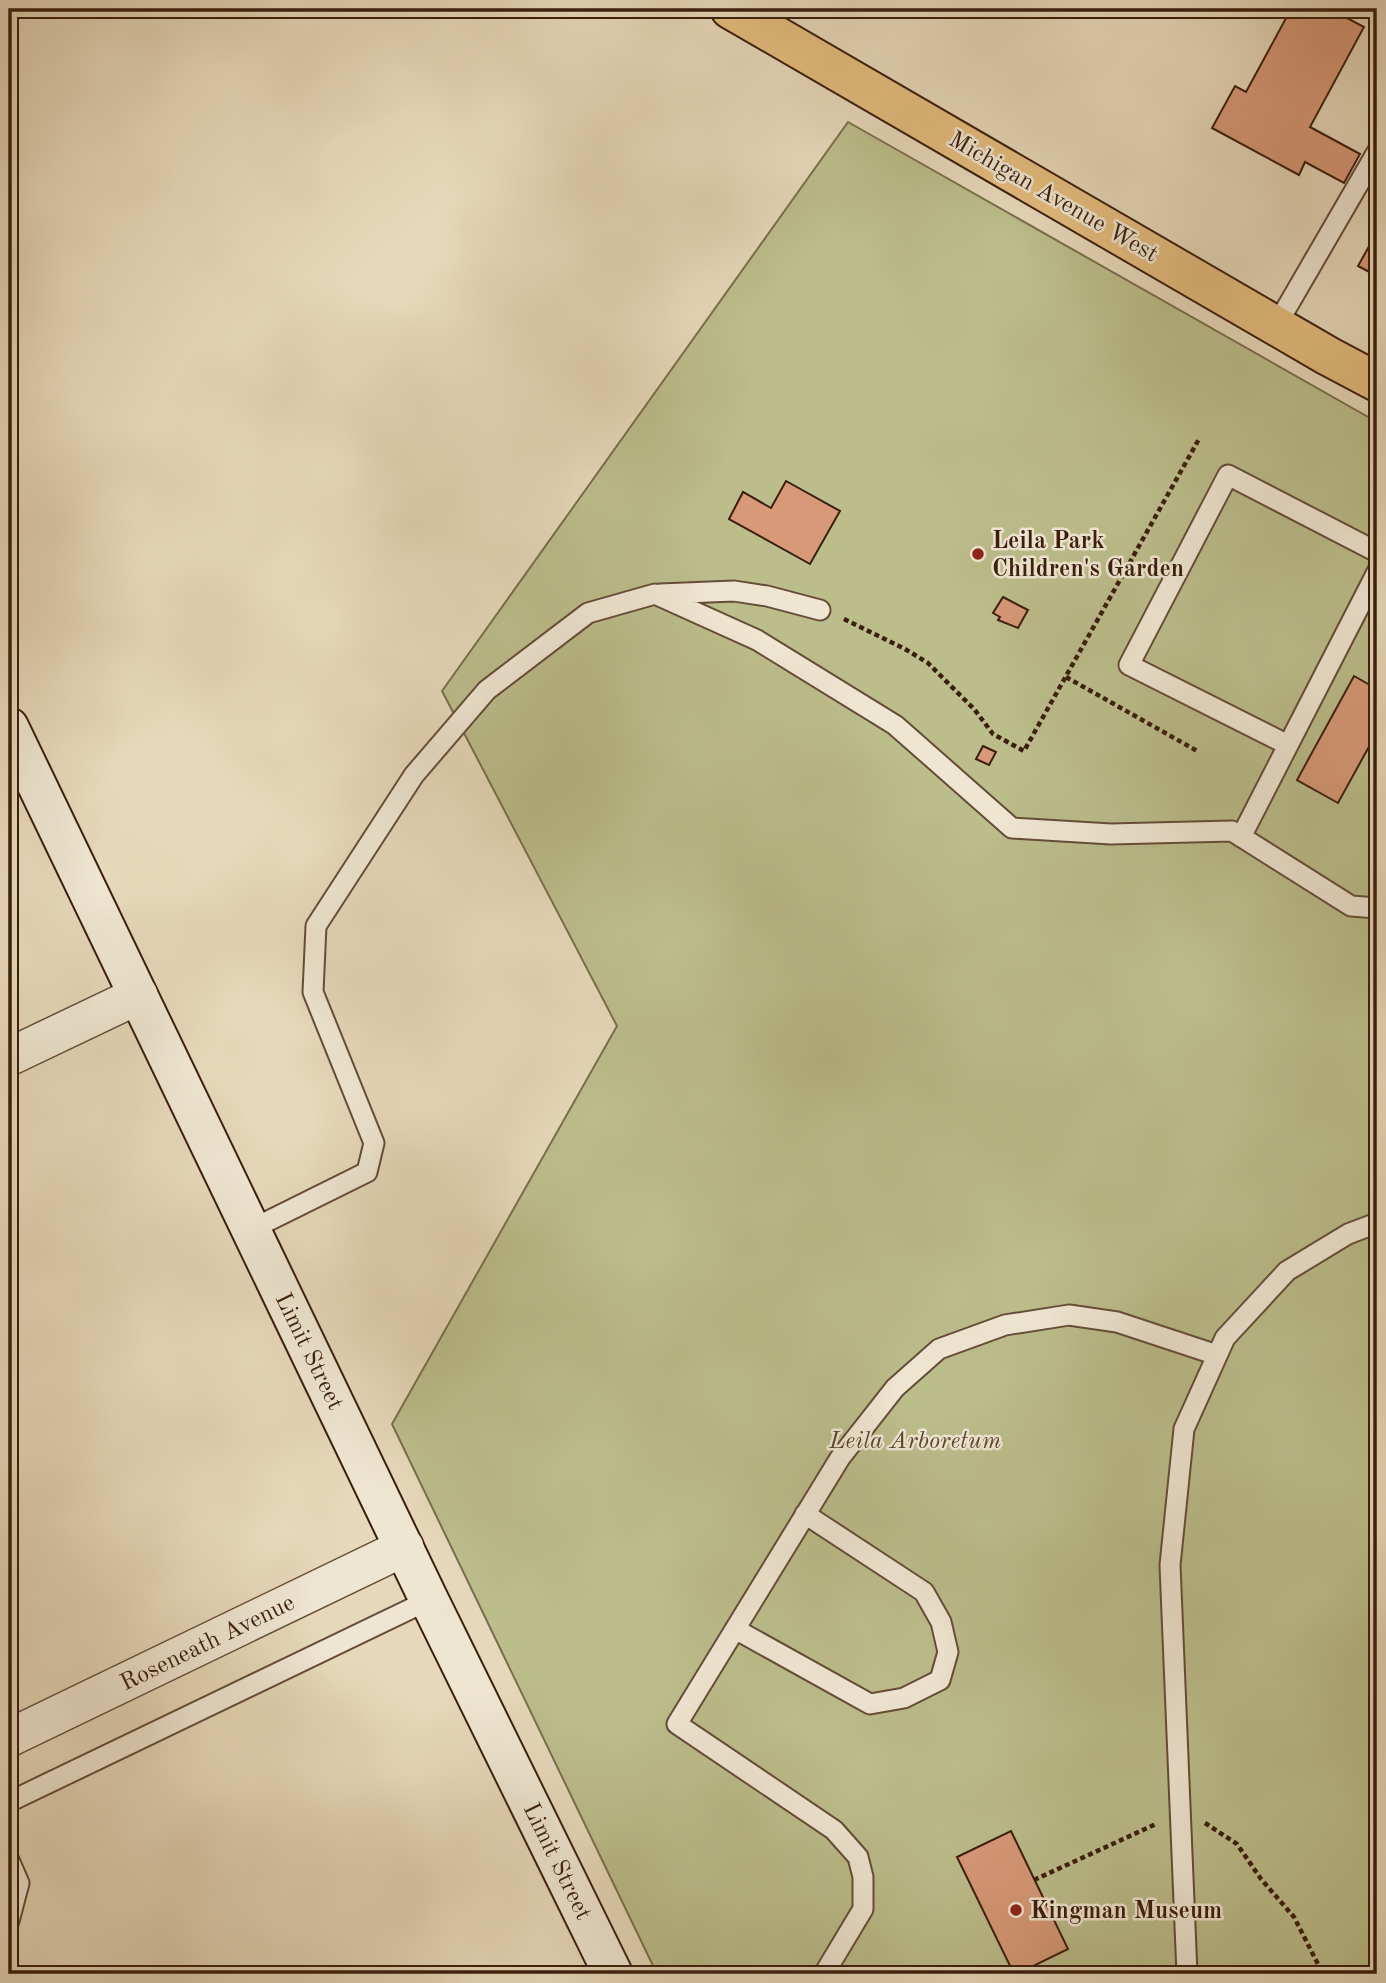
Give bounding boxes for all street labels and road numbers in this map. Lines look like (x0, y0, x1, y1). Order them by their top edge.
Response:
street label: Michigan Avenue West (944, 128, 1162, 267)
street label: Limit Street (270, 1290, 347, 1414)
street label: Roseneath Avenue (117, 1591, 299, 1696)
street label: Limit Street (518, 1800, 595, 1924)

